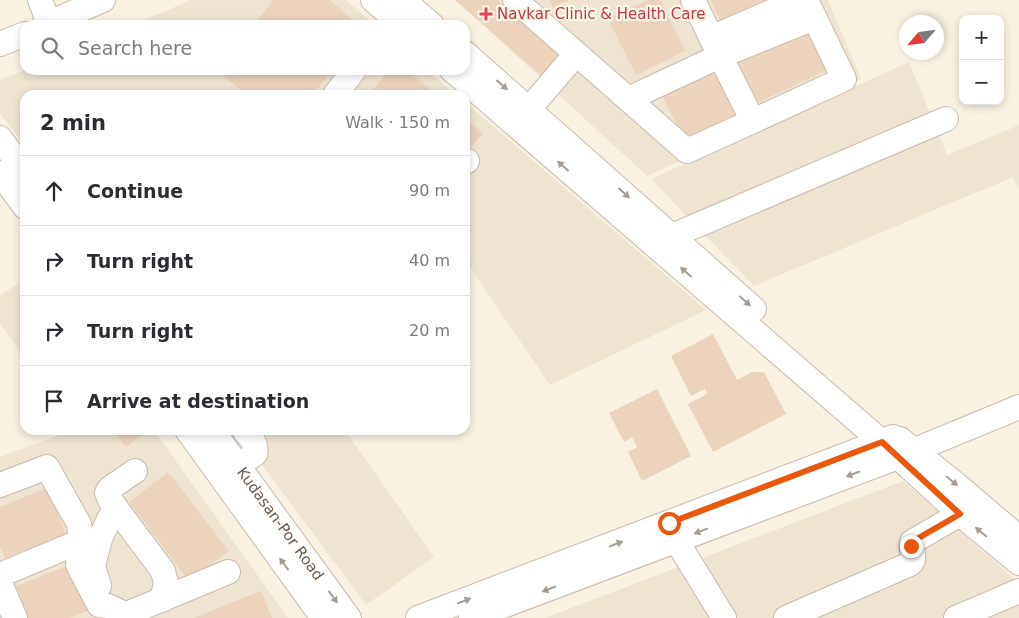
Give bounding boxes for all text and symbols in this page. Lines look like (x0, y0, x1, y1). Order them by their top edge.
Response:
place label: Navkar Clinic & Health Care (497, 5, 706, 23)
marker: Navkar Clinic & Health Care (479, 7, 493, 21)
north arrow (899, 15, 944, 60)
map controls (959, 15, 1004, 105)
button: + (959, 15, 1004, 60)
search box (20, 20, 470, 75)
icon: search (38, 34, 66, 62)
text: Search here (78, 37, 192, 59)
button: − (959, 60, 1004, 105)
one-way arrow (495, 80, 508, 91)
text: 2 min (40, 111, 106, 135)
text: Walk · 150 m (345, 113, 450, 132)
one-way arrow (557, 160, 570, 171)
icon: ahead (40, 177, 68, 205)
text: Continue (87, 180, 183, 202)
text: 90 m (409, 181, 450, 200)
one-way arrow (617, 187, 629, 199)
icon: right (40, 247, 68, 275)
text: Turn right (87, 250, 193, 272)
text: 40 m (409, 251, 450, 270)
one-way arrow (681, 266, 693, 278)
one-way arrow (738, 295, 750, 307)
icon: right (40, 317, 68, 345)
text: Turn right (87, 320, 193, 342)
text: 20 m (409, 321, 450, 340)
icon: arrive (40, 387, 68, 415)
text: Arrive at destination (87, 390, 309, 412)
street label: Kudasan-Por Road (233, 464, 328, 584)
one-way arrow (845, 470, 860, 478)
one-way arrow (946, 475, 958, 486)
route start (658, 512, 681, 535)
one-way arrow (975, 526, 988, 537)
one-way arrow (693, 528, 708, 535)
route end (900, 535, 923, 558)
one-way arrow (608, 539, 623, 547)
one-way arrow (279, 557, 289, 571)
one-way arrow (541, 585, 556, 593)
one-way arrow (328, 590, 338, 604)
one-way arrow (457, 597, 472, 605)

